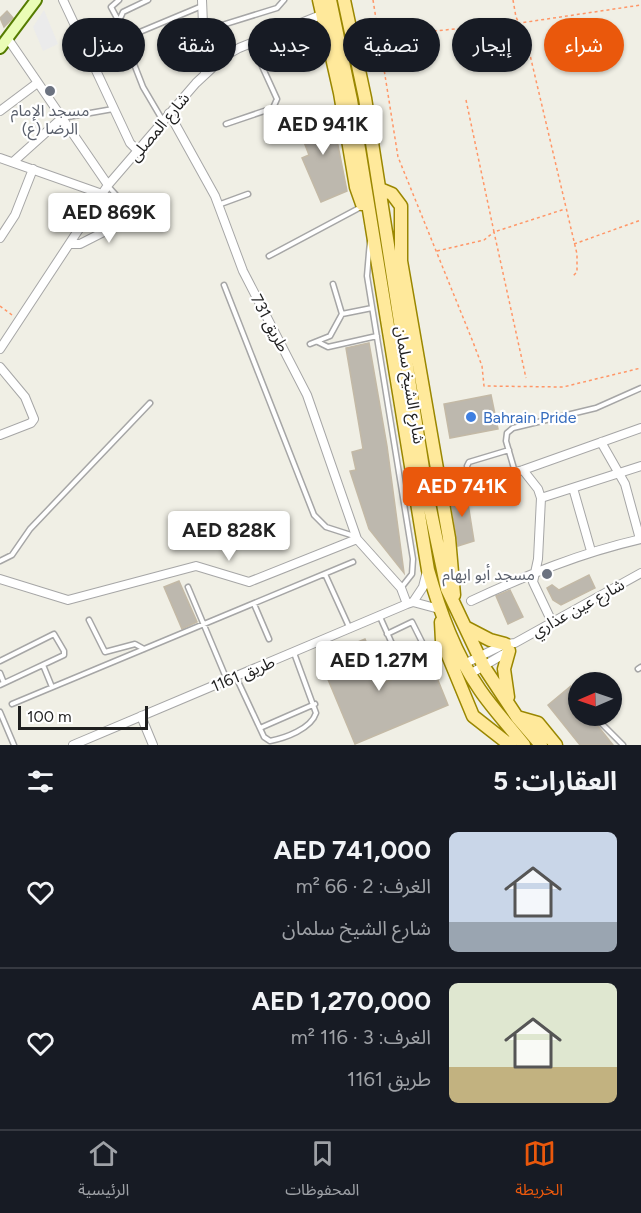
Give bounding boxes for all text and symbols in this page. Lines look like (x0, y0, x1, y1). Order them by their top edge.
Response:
chip: منزل (62, 18, 145, 72)
chip: شقة (157, 18, 236, 72)
chip: جديد (248, 18, 331, 72)
chip: تصفية (343, 18, 440, 72)
chip: إيجار (452, 18, 532, 72)
chip: شراء (544, 18, 624, 72)
marker: مسجد الإمام الرضا (ع) (43, 84, 57, 98)
street label: شارع المصلى (125, 89, 196, 167)
place label: مسجد الإمام الرضا (ع) (11, 101, 89, 141)
pin: AED 941K (261, 105, 385, 156)
text: AED 941K (278, 112, 368, 136)
pin: AED 869K (47, 193, 171, 244)
text: AED 869K (62, 200, 156, 224)
street label: طريق 731 (246, 291, 293, 356)
street label: شارع الشيخ سلمان (388, 325, 429, 446)
place label: Bahrain Pride (483, 408, 577, 427)
marker: Bahrain Pride (464, 410, 478, 424)
pin: AED 741K (400, 467, 524, 518)
text: AED 741K (417, 474, 507, 498)
pin: AED 828K (167, 511, 291, 562)
text: AED 828K (182, 518, 276, 542)
place label: مسجد أبو ابهام (442, 564, 535, 587)
marker: مسجد أبو ابهام (540, 567, 554, 581)
street label: شارع عين عذاري (528, 575, 629, 644)
pin: AED 1.27M (310, 641, 448, 692)
text: AED 1.27M (330, 648, 428, 672)
street label: طريق 1161 (208, 652, 278, 697)
north arrow (568, 672, 622, 726)
map controls (568, 672, 622, 726)
scale bar (18, 703, 148, 730)
text: 100 m (27, 707, 72, 726)
icon: filters (24, 765, 57, 798)
text: العقارات: 5 (493, 765, 617, 797)
text: AED 741,000 (274, 834, 431, 866)
icon: home (497, 856, 569, 928)
text: الغرف: 2 · 66 m² (296, 874, 431, 898)
icon: heart (24, 876, 57, 909)
text: شارع الشيخ سلمان (282, 916, 431, 940)
text: AED 1,270,000 (251, 985, 431, 1017)
icon: home (497, 1007, 569, 1079)
text: الغرف: 3 · 116 m² (291, 1025, 431, 1049)
icon: heart (24, 1027, 57, 1060)
text: طريق 1161 (347, 1067, 431, 1091)
tab: الرئيسية (78, 1137, 129, 1207)
tab: المحفوظات (285, 1137, 359, 1207)
tab: الخريطة (515, 1137, 563, 1207)

